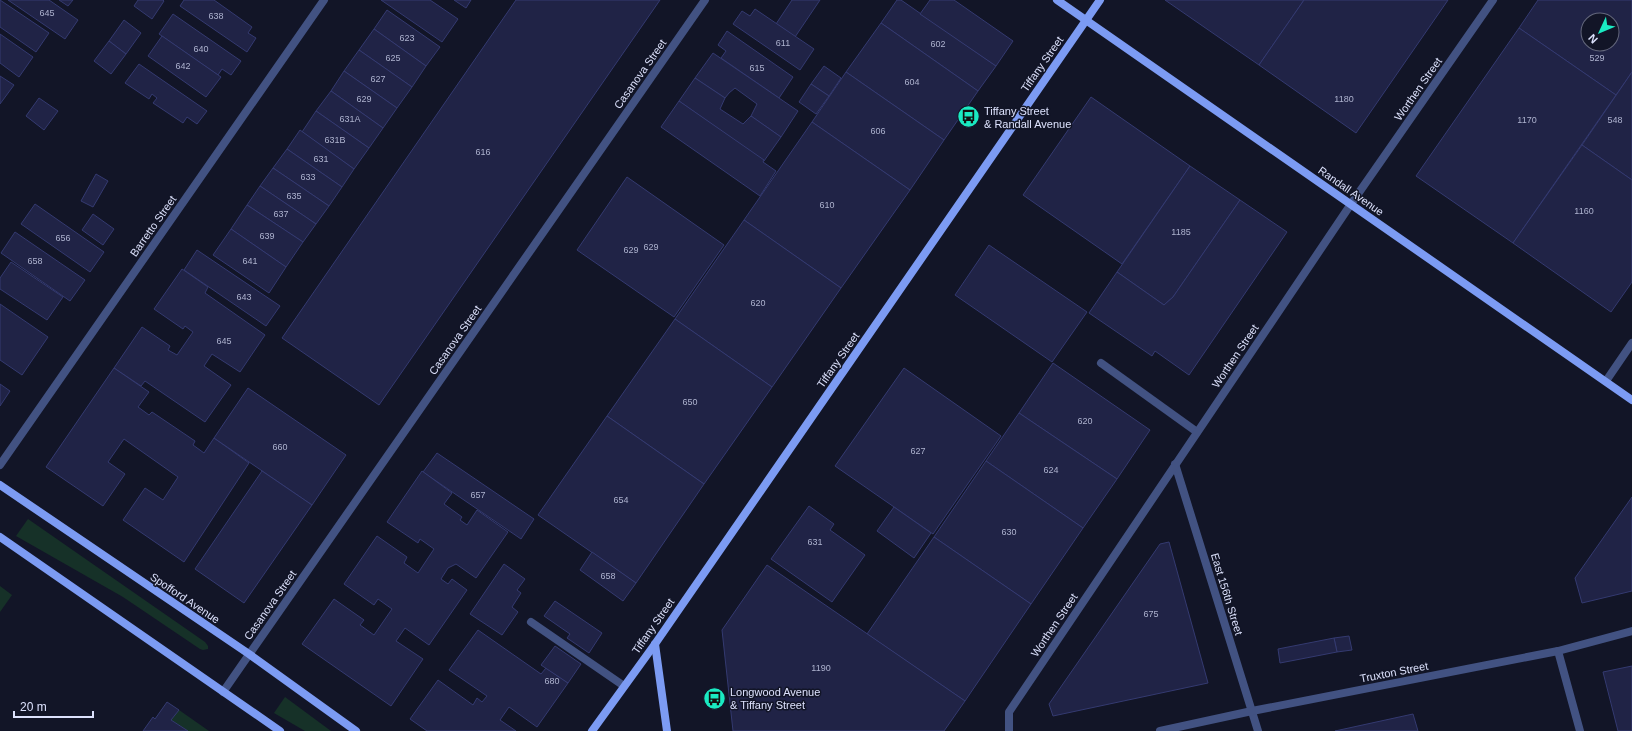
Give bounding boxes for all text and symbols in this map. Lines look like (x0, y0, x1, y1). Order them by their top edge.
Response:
house number: 645 (39, 8, 55, 18)
house number: 638 (208, 11, 224, 21)
north arrow (1580, 12, 1620, 52)
text: N (1586, 32, 1600, 46)
house number: 623 (399, 33, 415, 43)
street label: Tiffany Street (1018, 34, 1066, 94)
street label: Casanova Street (612, 37, 668, 111)
house number: 611 (776, 38, 790, 48)
house number: 602 (930, 39, 946, 49)
house number: 640 (193, 44, 209, 54)
house number: 625 (385, 53, 401, 63)
house number: 529 (1589, 53, 1605, 63)
street label: Worthen Street (1392, 55, 1444, 123)
house number: 642 (175, 61, 191, 71)
house number: 615 (749, 63, 765, 73)
house number: 627 (370, 74, 386, 84)
house number: 604 (904, 77, 920, 87)
house number: 629 (356, 94, 372, 104)
house number: 1180 (1334, 94, 1354, 104)
bus stop icon: Tiffany Street & Randall Avenue (956, 104, 982, 130)
place label: Tiffany Street & Randall Avenue (984, 105, 1071, 130)
house number: 631A (339, 114, 361, 124)
house number: 1170 (1517, 115, 1537, 125)
house number: 548 (1607, 115, 1623, 125)
house number: 606 (870, 126, 886, 136)
house number: 631B (324, 135, 346, 145)
house number: 616 (475, 147, 491, 157)
house number: 631 (313, 154, 329, 164)
street label: Randall Avenue (1316, 164, 1386, 218)
house number: 633 (300, 172, 316, 182)
house number: 635 (286, 191, 302, 201)
street label: Barretto Street (128, 193, 178, 259)
house number: 610 (819, 200, 835, 210)
house number: 1160 (1574, 206, 1594, 216)
house number: 637 (273, 209, 289, 219)
house number: 1185 (1171, 227, 1191, 237)
house number: 639 (259, 231, 275, 241)
house number: 656 (55, 233, 71, 243)
house number: 629 (643, 242, 659, 252)
house number: 629 (623, 245, 639, 255)
house number: 658 (27, 256, 43, 266)
house number: 641 (242, 256, 258, 266)
house number: 643 (236, 292, 252, 302)
house number: 620 (750, 298, 766, 308)
street label: Casanova Street (427, 303, 483, 377)
street label: Worthen Street (1209, 322, 1261, 390)
street label: Tiffany Street (814, 330, 862, 390)
house number: 645 (216, 336, 232, 346)
house number: 650 (682, 397, 698, 407)
house number: 620 (1077, 416, 1093, 426)
house number: 660 (272, 442, 288, 452)
house number: 627 (910, 446, 926, 456)
house number: 624 (1043, 465, 1059, 475)
house number: 657 (470, 490, 486, 500)
house number: 654 (613, 495, 629, 505)
house number: 630 (1001, 527, 1017, 537)
house number: 631 (807, 537, 823, 547)
street label: East 156th Street (1209, 552, 1245, 636)
street label: Casanova Street (242, 568, 298, 642)
street label: Spofford Avenue (148, 570, 222, 626)
house number: 658 (600, 571, 616, 581)
street label: Worthen Street (1028, 591, 1080, 659)
street label: Tiffany Street (629, 596, 677, 656)
house number: 675 (1143, 609, 1159, 619)
street label: Truxton Street (1359, 659, 1429, 685)
house number: 1190 (811, 663, 831, 673)
house number: 680 (544, 676, 560, 686)
bus stop icon: Longwood Avenue & Tiffany Street (702, 685, 728, 711)
place label: Longwood Avenue & Tiffany Street (730, 686, 820, 711)
scale bar (14, 693, 93, 719)
text: 20 m (20, 700, 47, 714)

